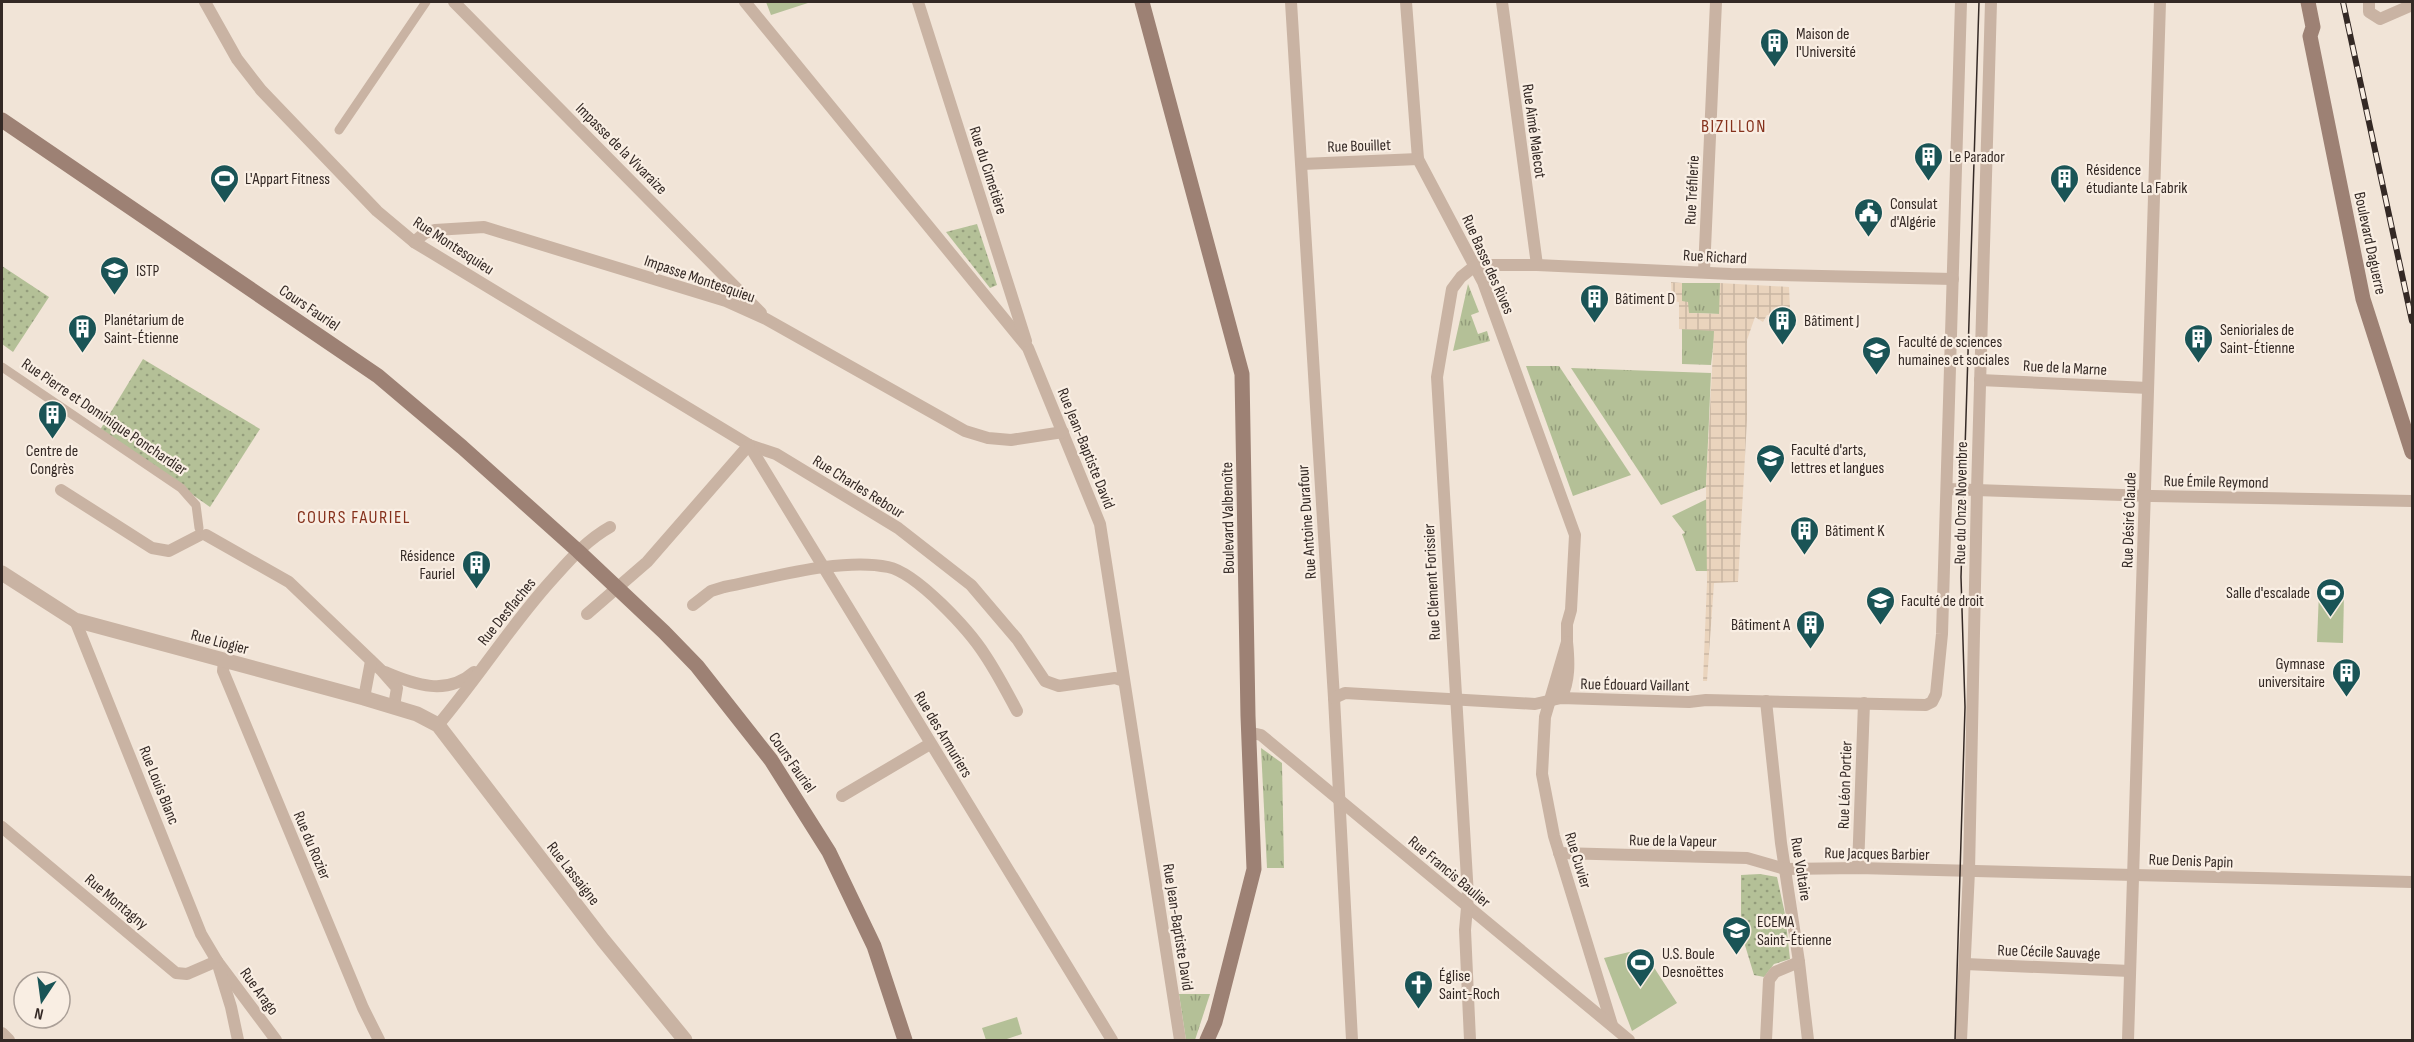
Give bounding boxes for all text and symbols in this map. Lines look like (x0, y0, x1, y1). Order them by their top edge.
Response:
place label: Maison de l'Université (1796, 25, 1856, 62)
building icon: Maison de l'Université (1759, 26, 1791, 68)
street label: Rue Aimé Malecot (1517, 83, 1550, 180)
street label: Impasse de la Vivaraize (571, 99, 671, 199)
district label: BIZILLON (1701, 116, 1767, 137)
street label: Rue du Cimetière (964, 124, 1011, 217)
street label: Rue Bouillet (1327, 136, 1391, 157)
building icon: Le Parador (1912, 140, 1944, 182)
place label: Le Parador (1949, 148, 2005, 167)
street label: Rue Tréfilerie (1681, 155, 1704, 225)
place label: Résidence étudiante La Fabrik (2086, 161, 2187, 198)
sports icon: L'Appart Fitness (208, 162, 240, 204)
building icon: Résidence étudiante La Fabrik (2049, 162, 2081, 204)
place label: L'Appart Fitness (245, 170, 330, 189)
street label: Boulevard Daguerre (2349, 190, 2390, 296)
place label: Consulat d'Algérie (1890, 195, 1938, 232)
public building icon: Consulat d'Algérie (1853, 196, 1885, 238)
street label: Rue Basse des Rives (1457, 212, 1518, 317)
street label: Rue Montesquieu (409, 213, 497, 279)
street label: Rue Richard (1683, 246, 1747, 269)
street label: Impasse Montesquieu (642, 252, 757, 307)
school or university icon: ISTP (99, 254, 131, 296)
place label: ISTP (136, 262, 159, 281)
street label: Cours Fauriel (275, 281, 343, 335)
building icon: Bâtiment D (1578, 282, 1610, 324)
place label: Bâtiment D (1615, 290, 1675, 309)
building icon: Bâtiment J (1767, 304, 1799, 346)
place label: Planétarium de Saint-Étienne (104, 311, 184, 348)
building icon: Planétarium de Saint-Étienne (67, 312, 99, 354)
place label: Bâtiment J (1804, 312, 1860, 331)
place label: Senioriales de Saint-Étienne (2220, 321, 2295, 358)
building icon: Senioriales de Saint-Étienne (2183, 322, 2215, 364)
place label: Faculté de sciences humaines et sociales (1898, 333, 2010, 370)
school or university icon: Faculté de sciences humaines et sociales (1861, 334, 1893, 376)
street label: Rue Pierre et Dominique Ponchardier (18, 355, 191, 480)
street label: Rue de la Marne (2023, 357, 2107, 380)
street label: Rue Jean-Baptiste David (1053, 385, 1119, 512)
building icon: Centre de Congrès (36, 398, 68, 440)
place label: Faculté d'arts, lettres et langues (1791, 441, 1884, 478)
street label: Rue du Onze Novembre (1951, 441, 1972, 565)
place label: Centre de Congrès (26, 442, 78, 479)
school or university icon: Faculté d'arts, lettres et langues (1754, 442, 1786, 484)
street label: Rue Charles Rebour (809, 452, 908, 523)
street label: Boulevard Valbenoîte (1218, 462, 1239, 574)
street label: Rue Antoine Durafour (1294, 464, 1321, 580)
street label: Rue Désiré Claude (2118, 472, 2141, 568)
street label: Rue Émile Reymond (2163, 472, 2269, 493)
district label: COURS FAURIEL (297, 507, 411, 528)
building icon: Bâtiment K (1788, 514, 1820, 556)
place label: Bâtiment K (1825, 522, 1885, 541)
street label: Rue Clément Forissier (1420, 523, 1445, 641)
place label: Résidence Fauriel (400, 547, 455, 584)
building icon: Résidence Fauriel (460, 548, 492, 590)
street label: Rue Desflaches (474, 574, 540, 650)
sports icon: Salle d'escalade (2315, 576, 2347, 618)
school or university icon: Faculté de droit (1864, 584, 1896, 626)
place label: Salle d'escalade (2226, 584, 2310, 603)
place label: Faculté de droit (1901, 592, 1984, 611)
building icon: Bâtiment A (1795, 608, 1827, 650)
place label: Bâtiment A (1731, 616, 1790, 635)
street label: Rue Liogier (189, 626, 251, 659)
place label: Gymnase universitaire (2258, 655, 2325, 692)
building icon: Gymnase universitaire (2330, 656, 2362, 698)
street label: Rue Édouard Vaillant (1580, 675, 1690, 696)
street label: Rue des Armuriers (910, 688, 976, 782)
street label: Cours Fauriel (764, 729, 819, 797)
street label: Rue Léon Portier (1834, 740, 1857, 830)
street label: Rue Louis Blanc (134, 744, 183, 828)
street label: Rue du Rozier (289, 809, 335, 883)
street label: Rue Cuvier (1560, 830, 1595, 891)
street label: Rue de la Vapeur (1629, 831, 1717, 852)
street label: Rue Francis Baulier (1404, 832, 1494, 912)
street label: Rue Voltaire (1786, 836, 1815, 902)
street label: Rue Lassaigne (542, 838, 603, 909)
street label: Rue Jacques Barbier (1824, 844, 1930, 865)
street label: Rue Denis Papin (2148, 851, 2234, 872)
street label: Rue Jean-Baptiste David (1158, 862, 1197, 992)
street label: Rue Montagny (81, 870, 151, 934)
place label: ECEMA Saint-Étienne (1757, 913, 1832, 950)
school or university icon: ECEMA Saint-Étienne (1720, 914, 1752, 956)
street label: Rue Cécile Sauvage (1997, 941, 2101, 964)
place label: U.S. Boule Desnoëttes (1662, 945, 1724, 982)
sports icon: U.S. Boule Desnoëttes (1625, 946, 1657, 988)
street label: Rue Arago (235, 965, 282, 1019)
place label: Église Saint-Roch (1439, 967, 1500, 1004)
church icon: Église Saint-Roch (1402, 968, 1434, 1010)
north arrow (12, 970, 72, 1030)
text: N (33, 1003, 45, 1023)

